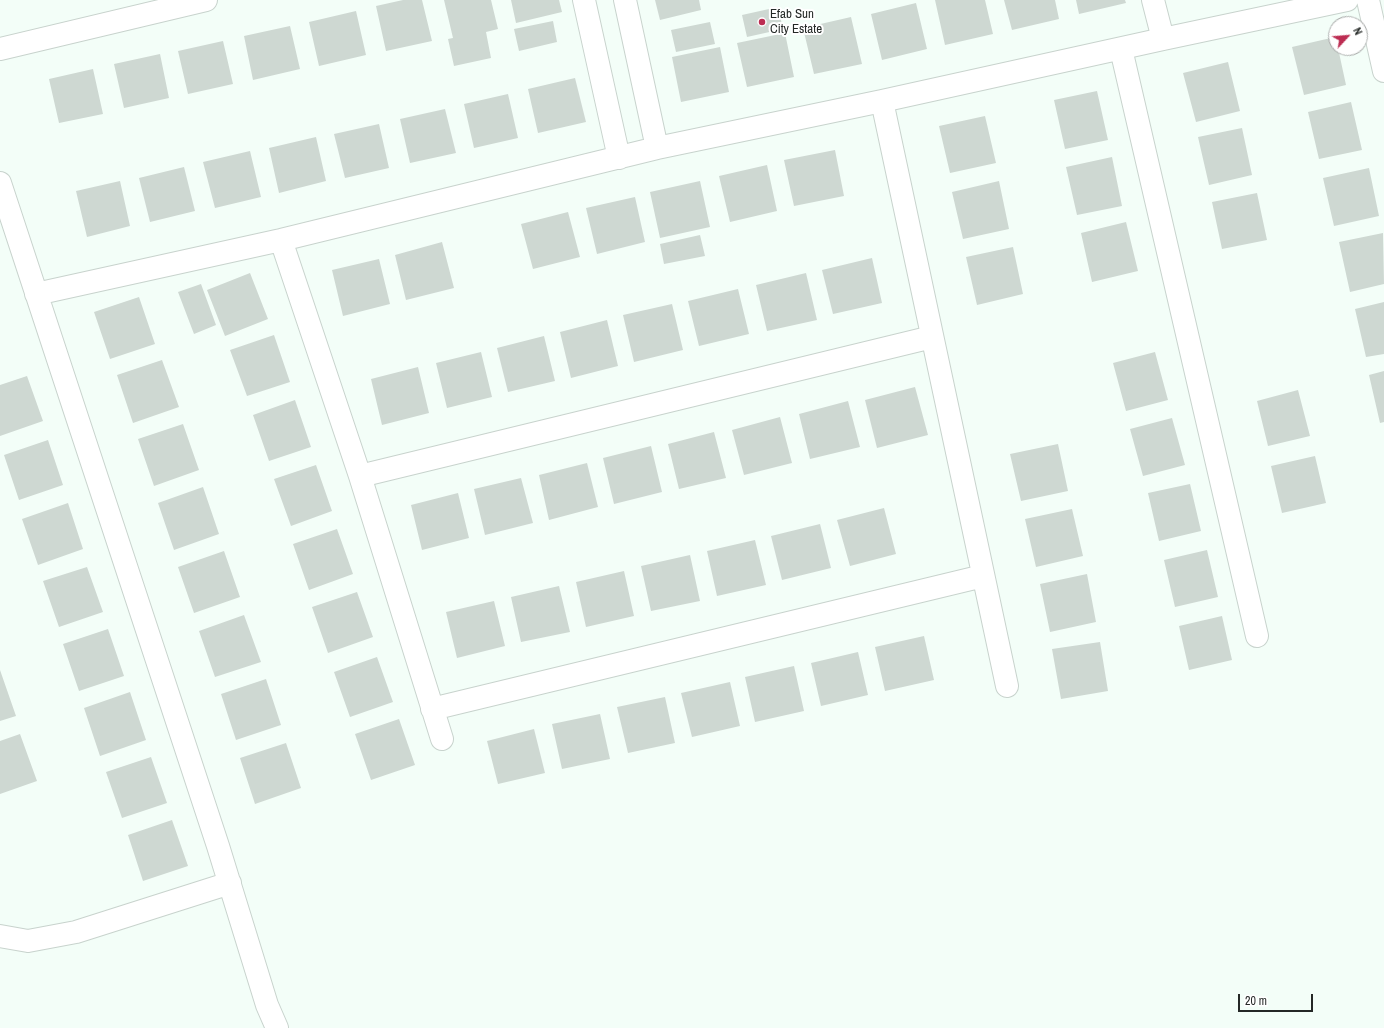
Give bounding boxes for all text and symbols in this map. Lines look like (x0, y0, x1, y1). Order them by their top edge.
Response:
place label: Efab Sun City Estate (770, 7, 822, 38)
north arrow (1328, 16, 1368, 56)
marker: Efab Sun City Estate (757, 17, 767, 27)
text: N (1350, 25, 1366, 37)
scale bar (1240, 986, 1315, 1012)
text: 20 m (1245, 993, 1267, 1009)

